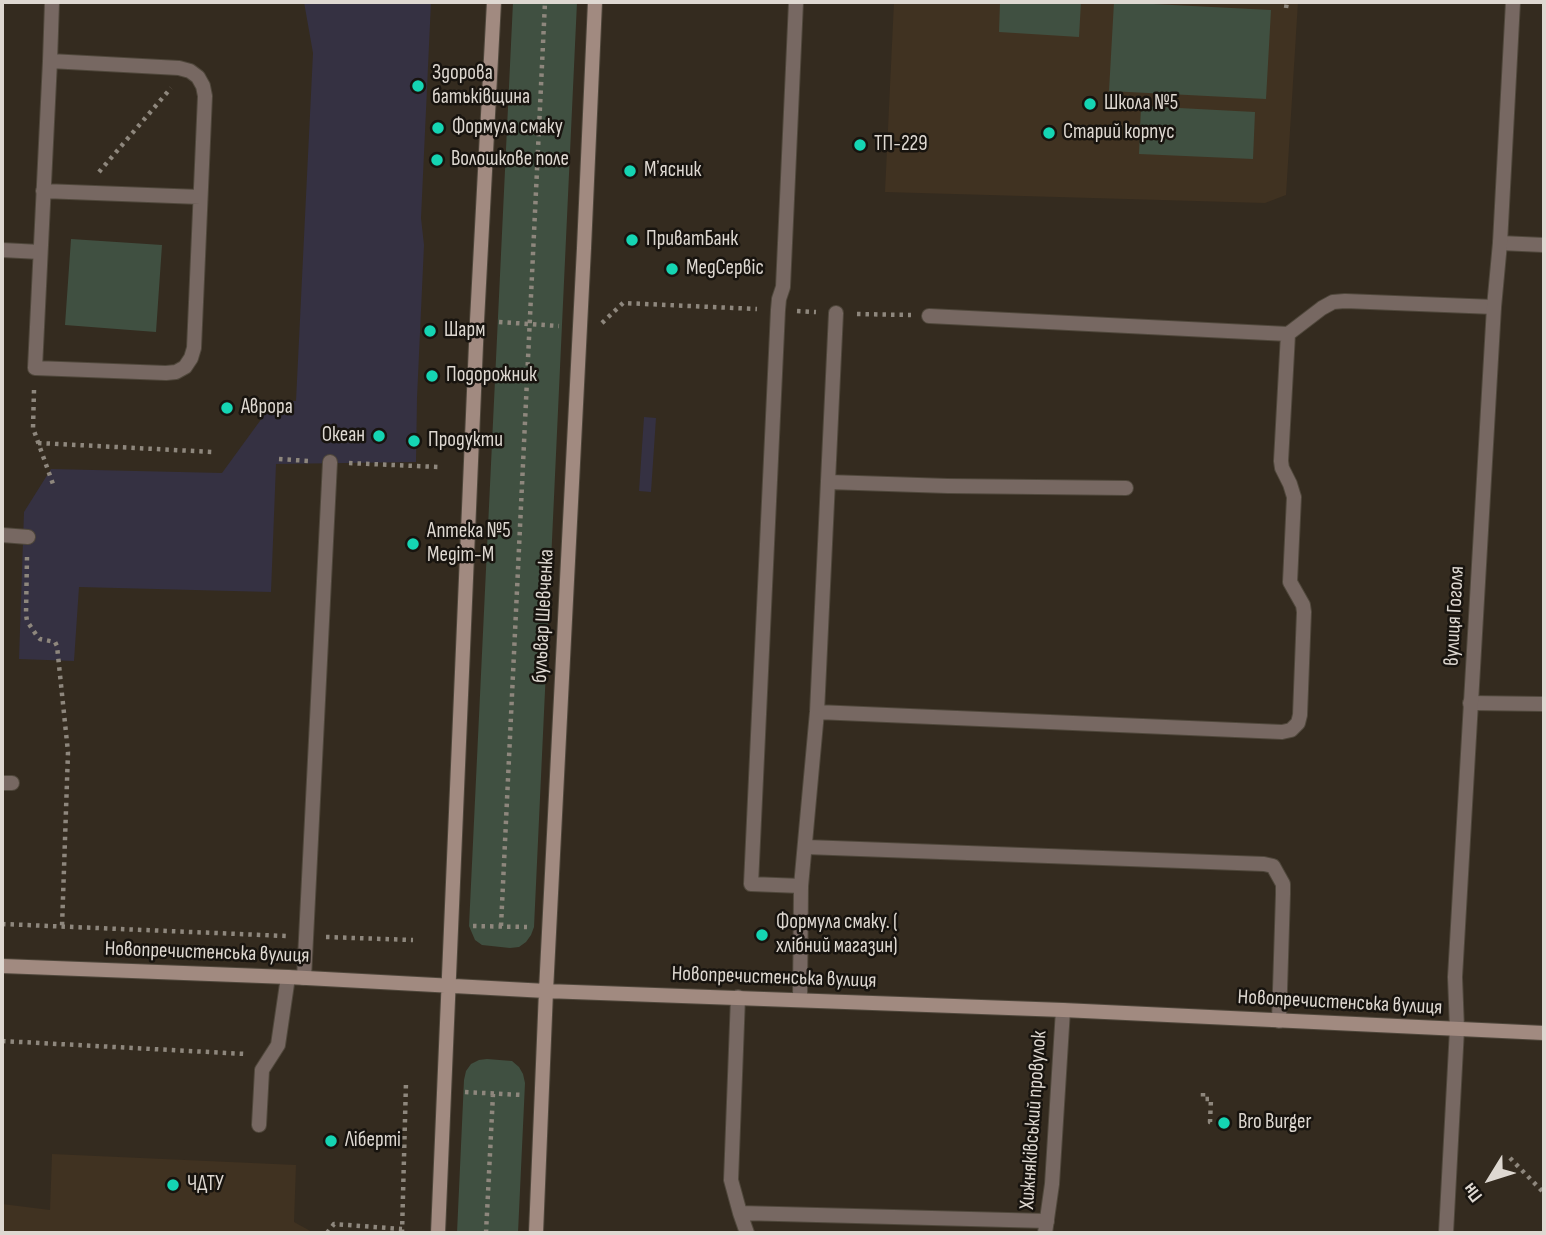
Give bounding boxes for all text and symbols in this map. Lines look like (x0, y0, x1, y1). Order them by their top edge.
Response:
place label: Здорова батьківщина (432, 61, 530, 111)
marker: Здорова батьківщина (410, 78, 426, 94)
place label: Школа №5 (1104, 91, 1178, 117)
marker: Школа №5 (1082, 96, 1098, 112)
place label: Формула смаку (452, 115, 563, 141)
marker: Формула смаку (430, 120, 446, 136)
place label: Старий корпус (1063, 120, 1175, 146)
marker: Старий корпус (1041, 125, 1057, 141)
place label: ТП-229 (874, 132, 928, 158)
marker: ТП-229 (852, 137, 868, 153)
place label: Волошкове поле (451, 147, 569, 173)
marker: Волошкове поле (429, 152, 445, 168)
place label: Мʼясник (644, 158, 701, 184)
marker: Мʼясник (622, 163, 638, 179)
place label: ПриватБанк (646, 227, 738, 253)
marker: ПриватБанк (624, 232, 640, 248)
place label: МедСервіс (686, 256, 764, 282)
marker: МедСервіс (664, 261, 680, 277)
place label: Шарм (444, 318, 485, 344)
marker: Шарм (422, 323, 438, 339)
place label: Подорожник (446, 363, 537, 389)
marker: Подорожник (424, 368, 440, 384)
place label: Аврора (241, 395, 293, 421)
marker: Аврора (219, 400, 235, 416)
place label: Океан (322, 423, 365, 449)
marker: Океан (371, 428, 387, 444)
place label: Продукти (428, 428, 503, 454)
marker: Продукти (406, 433, 422, 449)
place label: Аптека №5 Медіт-М (427, 519, 511, 569)
marker: Аптека №5 Медіт-М (405, 536, 421, 552)
street label: бульвар Шевченка (528, 548, 560, 684)
street label: вулиця Гоголя (1440, 565, 1470, 667)
place label: Формула смаку. ( хлібний магазин) (776, 910, 898, 960)
marker: Формула смаку. ( хлібний магазин) (754, 927, 770, 943)
street label: Новопречистенська вулиця (104, 937, 310, 969)
street label: Новопречистенська вулиця (671, 962, 877, 994)
street label: Новопречистенська вулиця (1237, 985, 1443, 1021)
street label: Хижняківський провулок (1015, 1030, 1053, 1210)
place label: Bro Burger (1238, 1110, 1311, 1136)
marker: Bro Burger (1216, 1115, 1232, 1131)
place label: Ліберті (345, 1128, 401, 1154)
marker: Ліберті (323, 1133, 339, 1149)
north arrow (1455, 1144, 1525, 1214)
place label: ЧДТУ (187, 1172, 224, 1198)
marker: ЧДТУ (165, 1177, 181, 1193)
text: Пн (1458, 1178, 1488, 1207)

